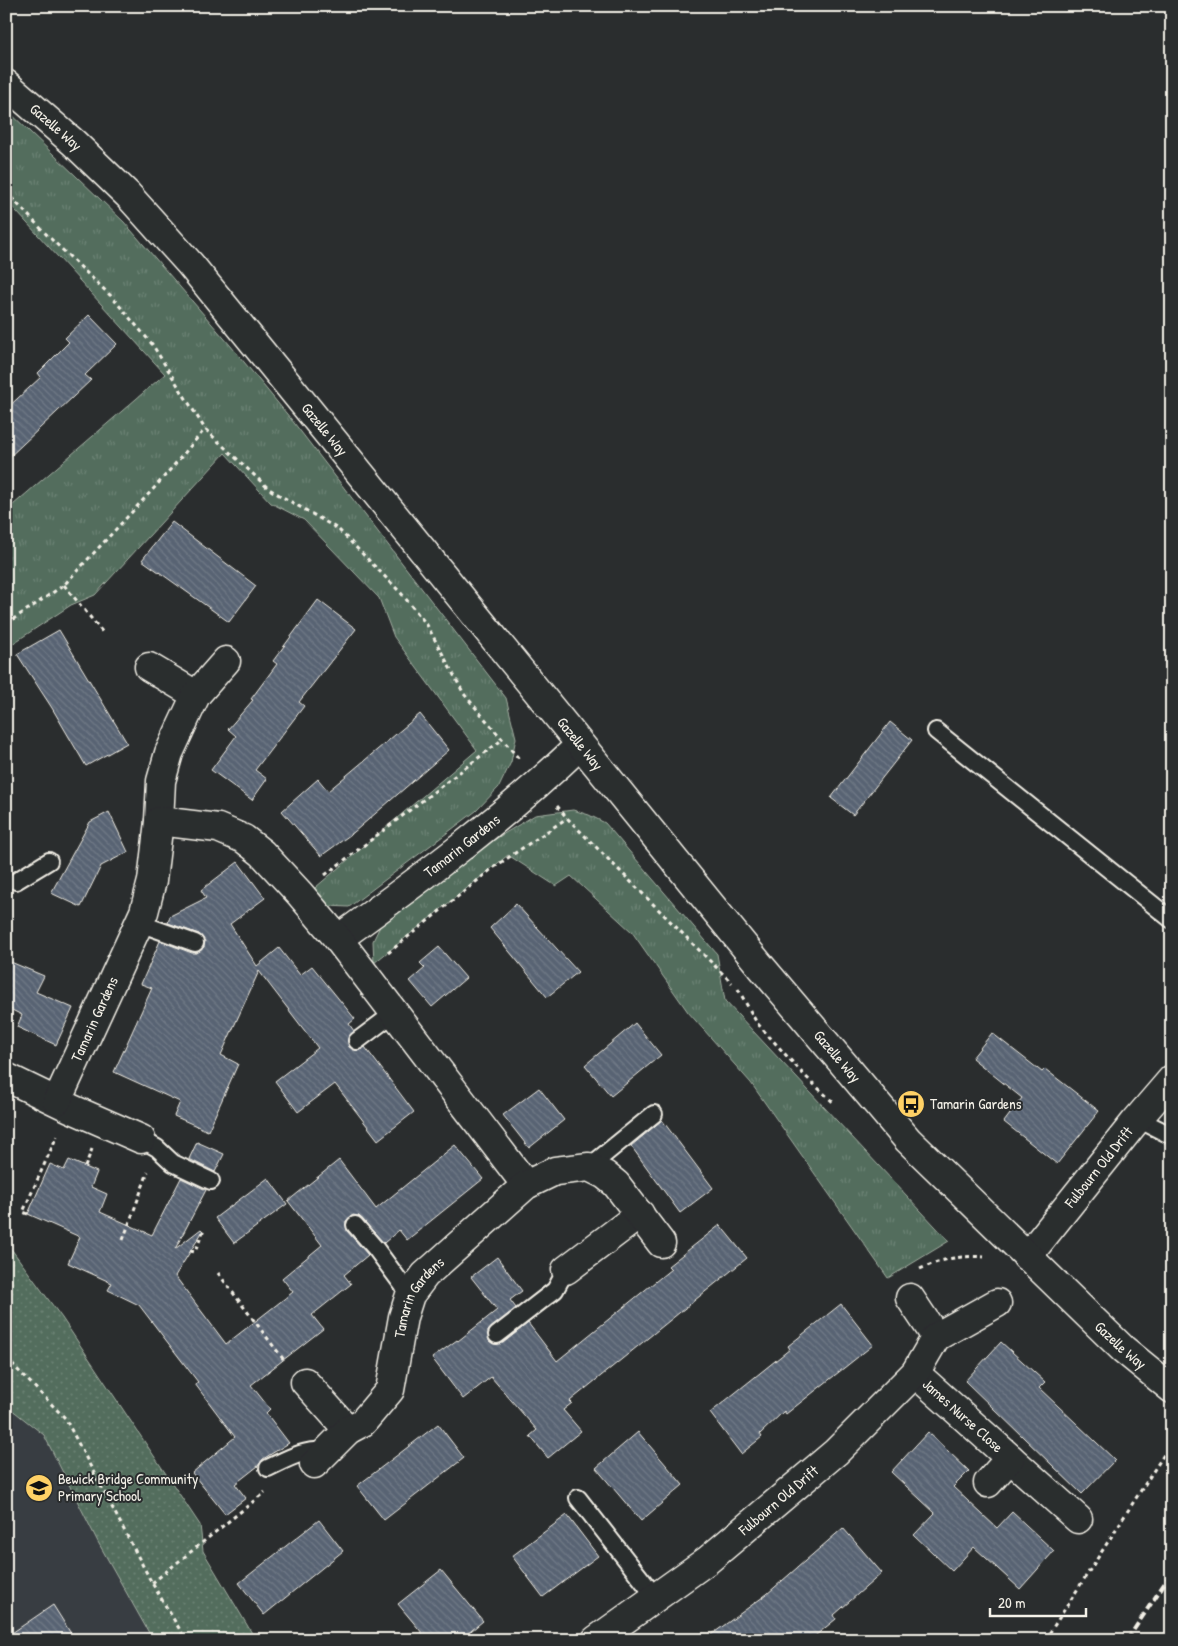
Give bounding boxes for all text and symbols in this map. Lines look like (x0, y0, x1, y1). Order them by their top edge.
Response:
street label: Gazelle Way (26, 98, 87, 155)
street label: Gazelle Way (297, 398, 353, 460)
street label: Gazelle Way (552, 712, 608, 775)
street label: Tamarin Gardens (419, 809, 504, 882)
street label: Tamarin Gardens (65, 973, 123, 1065)
street label: Gazelle Way (809, 1025, 866, 1087)
bus stop icon: Tamarin Gardens (896, 1089, 926, 1119)
place label: Tamarin Gardens (930, 1093, 1022, 1114)
street label: Fulbourn Old Drift (1059, 1121, 1138, 1213)
street label: Tamarin Gardens (388, 1252, 449, 1339)
street label: Gazelle Way (1090, 1316, 1151, 1374)
street label: James Nurse Close (918, 1374, 1008, 1457)
street label: Fulbourn Old Drift (733, 1460, 823, 1540)
place label: Bewick Bridge Community Primary School (58, 1468, 198, 1506)
school or university icon: Bewick Bridge Community Primary School (24, 1473, 54, 1503)
scale bar (990, 1586, 1087, 1618)
text: 20 m (998, 1592, 1025, 1613)

